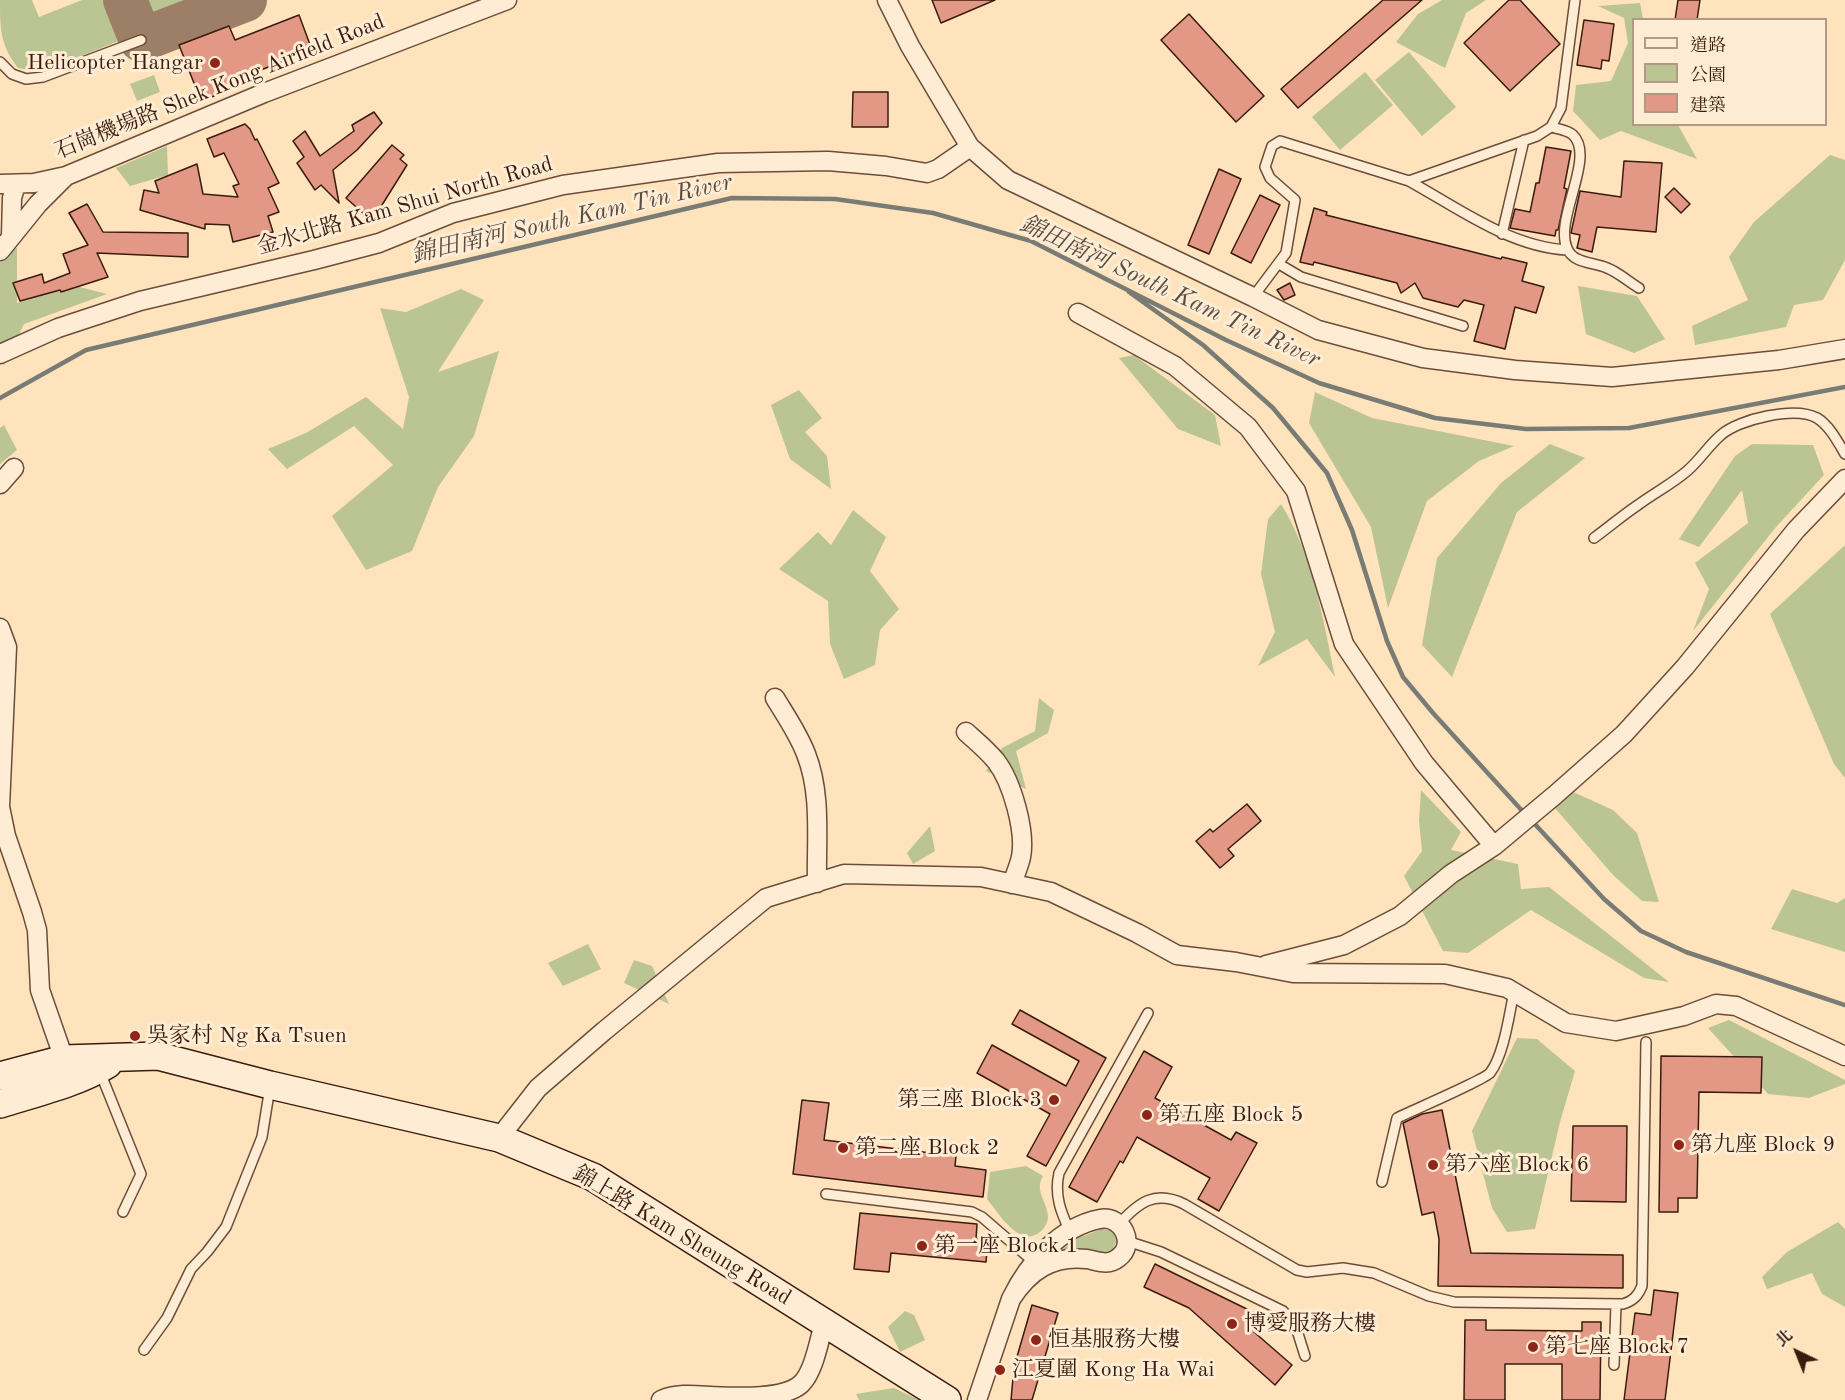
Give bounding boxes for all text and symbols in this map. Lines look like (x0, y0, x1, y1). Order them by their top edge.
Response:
street label: 石崗機場路 Shek Kong Airfield Road (51, 9, 389, 165)
legend (1632, 18, 1827, 126)
text: 道路 (1690, 37, 1726, 55)
place label: Helicopter Hangar (27, 50, 203, 76)
marker: Helicopter Hangar (208, 56, 222, 70)
text: 公園 (1690, 67, 1726, 85)
text: 建築 (1690, 97, 1726, 115)
street label: 金水北路 Kam Shui North Road (254, 151, 556, 261)
water label: 錦田南河 South Kam Tin River (409, 168, 735, 270)
water label: 錦田南河 South Kam Tin River (1015, 210, 1325, 374)
place label: 吳家村 Ng Ka Tsuen (147, 1023, 347, 1049)
marker: 吳家村 Ng Ka Tsuen (128, 1029, 142, 1043)
place label: 第三座 Block 3 (898, 1087, 1042, 1113)
marker: 第三座 Block 3 (1047, 1093, 1061, 1107)
place label: 第五座 Block 5 (1159, 1102, 1303, 1128)
marker: 第五座 Block 5 (1140, 1108, 1154, 1122)
place label: 第九座 Block 9 (1691, 1132, 1835, 1158)
place label: 第二座 Block 2 (855, 1135, 999, 1161)
marker: 第九座 Block 9 (1672, 1138, 1686, 1152)
marker: 第二座 Block 2 (836, 1141, 850, 1155)
place label: 第六座 Block 6 (1445, 1152, 1589, 1178)
marker: 第六座 Block 6 (1426, 1158, 1440, 1172)
street label: 錦上路 Kam Sheung Road (568, 1160, 796, 1312)
place label: 第一座 Block 1 (934, 1233, 1078, 1259)
marker: 第一座 Block 1 (915, 1239, 929, 1253)
place label: 博愛服務大樓 (1244, 1311, 1376, 1337)
marker: 博愛服務大樓 (1225, 1317, 1239, 1331)
north arrow (1767, 1322, 1827, 1382)
place label: 恒基服務大樓 (1048, 1327, 1180, 1353)
text: 北 (1773, 1328, 1796, 1350)
marker: 恒基服務大樓 (1029, 1333, 1043, 1347)
place label: 第七座 Block 7 (1545, 1334, 1689, 1360)
marker: 第七座 Block 7 (1526, 1340, 1540, 1354)
place label: 江夏圍 Kong Ha Wai (1012, 1357, 1215, 1383)
marker: 江夏圍 Kong Ha Wai (993, 1363, 1007, 1377)

